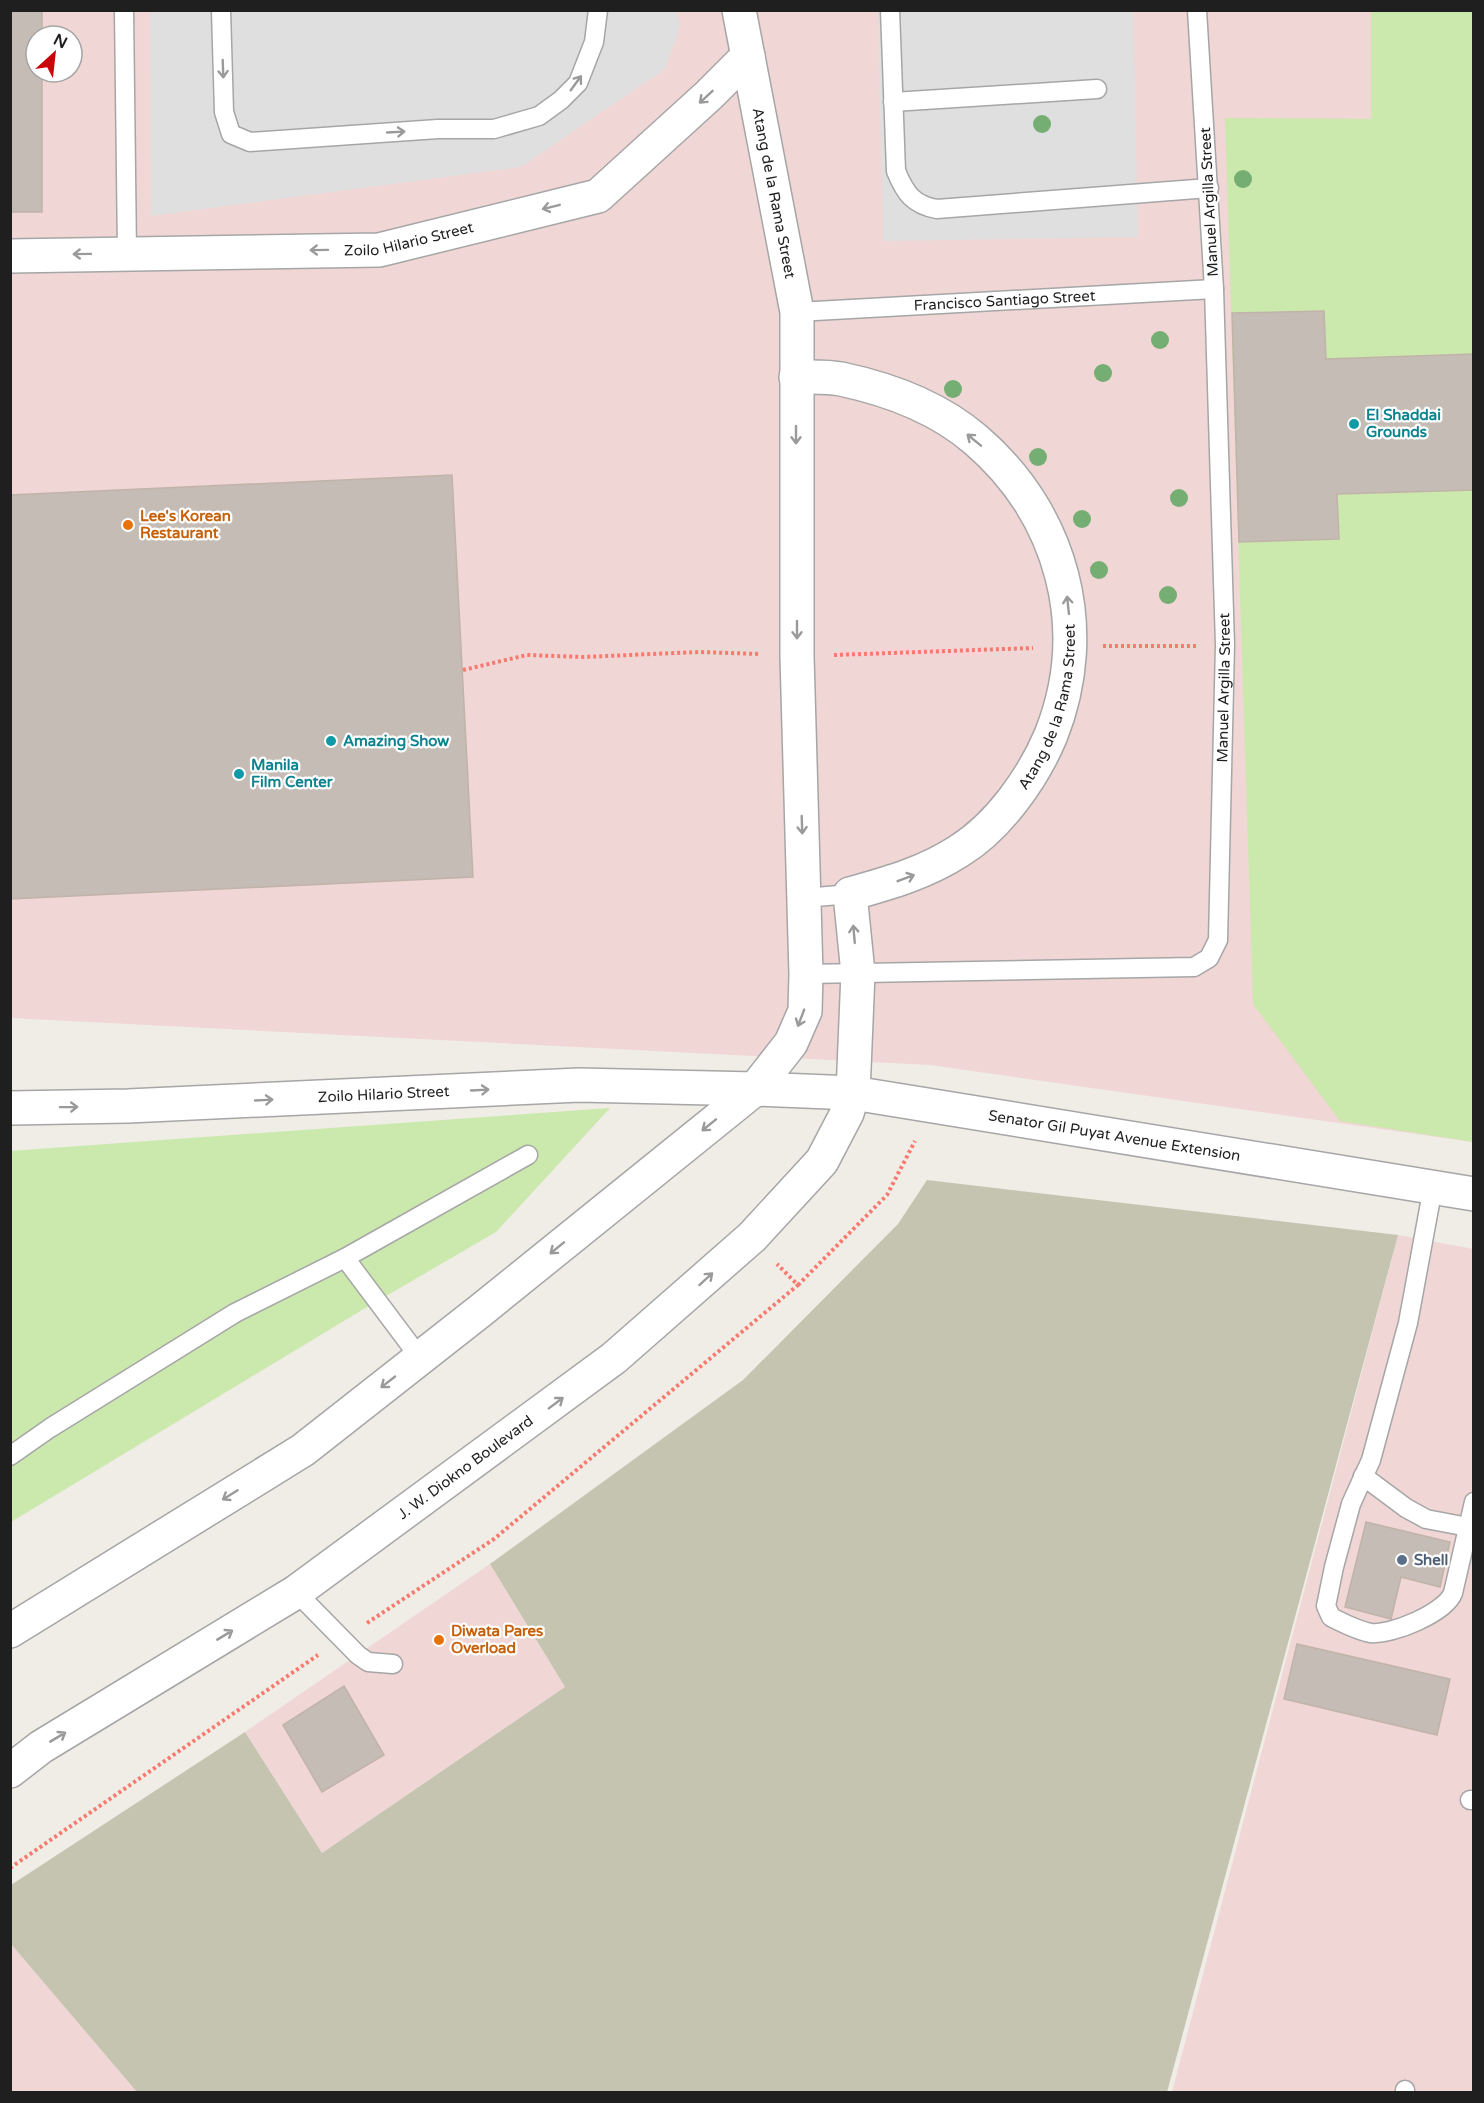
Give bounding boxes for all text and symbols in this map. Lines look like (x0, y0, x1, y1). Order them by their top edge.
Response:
north arrow (24, 24, 84, 84)
text: N (50, 30, 71, 53)
one-way arrow (217, 58, 229, 78)
one-way arrow (570, 75, 582, 91)
one-way arrow (699, 90, 714, 105)
street label: Atang de la Rama Street (749, 106, 799, 280)
one-way arrow (386, 126, 406, 137)
street label: Manuel Argilla Street (1196, 126, 1222, 277)
one-way arrow (542, 202, 561, 214)
street label: Zoilo Hilario Street (344, 218, 475, 260)
one-way arrow (309, 245, 329, 256)
one-way arrow (73, 248, 92, 260)
street label: Francisco Santiago Street (913, 287, 1096, 315)
place label: El Shaddai Grounds (1366, 406, 1441, 441)
marker: El Shaddai Grounds (1347, 417, 1361, 431)
one-way arrow (790, 425, 802, 445)
one-way arrow (967, 433, 983, 446)
place label: Lee's Korean Restaurant (140, 507, 231, 542)
marker: Lee's Korean Restaurant (121, 518, 135, 532)
one-way arrow (1062, 596, 1073, 616)
street label: Manuel Argilla Street (1213, 612, 1234, 763)
one-way arrow (791, 620, 803, 640)
street label: Atang de la Rama Street (1014, 623, 1079, 793)
place label: Amazing Show (343, 732, 449, 751)
marker: Amazing Show (324, 734, 338, 748)
place label: Manila Film Center (251, 756, 333, 791)
marker: Manila Film Center (232, 767, 246, 781)
one-way arrow (797, 815, 808, 835)
one-way arrow (897, 871, 915, 882)
one-way arrow (848, 924, 859, 944)
one-way arrow (795, 1009, 806, 1027)
street label: Zoilo Hilario Street (317, 1082, 450, 1106)
one-way arrow (469, 1084, 489, 1095)
one-way arrow (253, 1094, 273, 1105)
one-way arrow (58, 1101, 78, 1113)
street label: Senator Gil Puyat Avenue Extension (987, 1106, 1242, 1165)
one-way arrow (701, 1119, 717, 1132)
one-way arrow (550, 1241, 566, 1254)
one-way arrow (698, 1272, 713, 1286)
one-way arrow (381, 1376, 397, 1389)
one-way arrow (547, 1397, 563, 1409)
street label: J. W. Diokno Boulevard (394, 1412, 537, 1523)
one-way arrow (222, 1489, 238, 1501)
place label: Shell (1414, 1551, 1448, 1569)
marker: Shell (1395, 1553, 1409, 1567)
place label: Diwata Pares Overload (451, 1622, 543, 1657)
one-way arrow (216, 1629, 233, 1642)
marker: Diwata Pares Overload (432, 1633, 446, 1647)
one-way arrow (49, 1730, 66, 1742)

